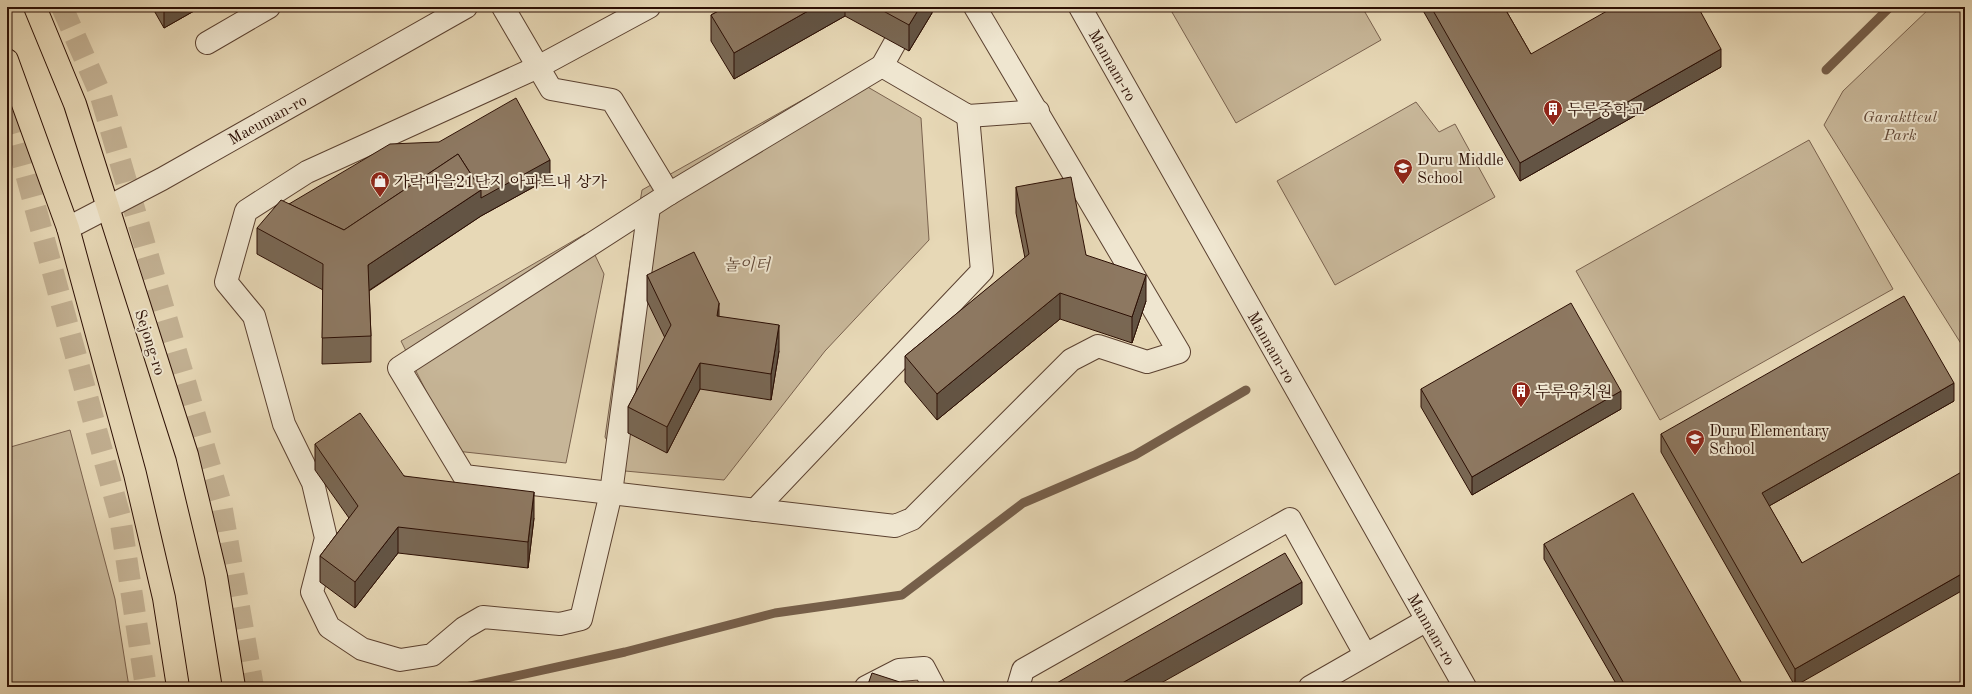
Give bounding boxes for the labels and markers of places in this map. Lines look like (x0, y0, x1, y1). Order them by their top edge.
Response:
building icon: 두루중학교 (1542, 98, 1564, 126)
place label: 두루중학교 (1567, 101, 1644, 119)
place label: Duru Middle School (1417, 153, 1504, 187)
school or university icon: Duru Middle School (1392, 157, 1414, 185)
shop icon: 가락마을21단지 아파트내 상가 (369, 170, 391, 198)
place label: 가락마을21단지 아파트내 상가 (394, 174, 608, 191)
building icon: 두루유치원 (1510, 380, 1532, 408)
place label: 두루유치원 (1535, 384, 1612, 401)
place label: Duru Elementary School (1709, 424, 1830, 458)
school or university icon: Duru Elementary School (1684, 428, 1706, 456)

